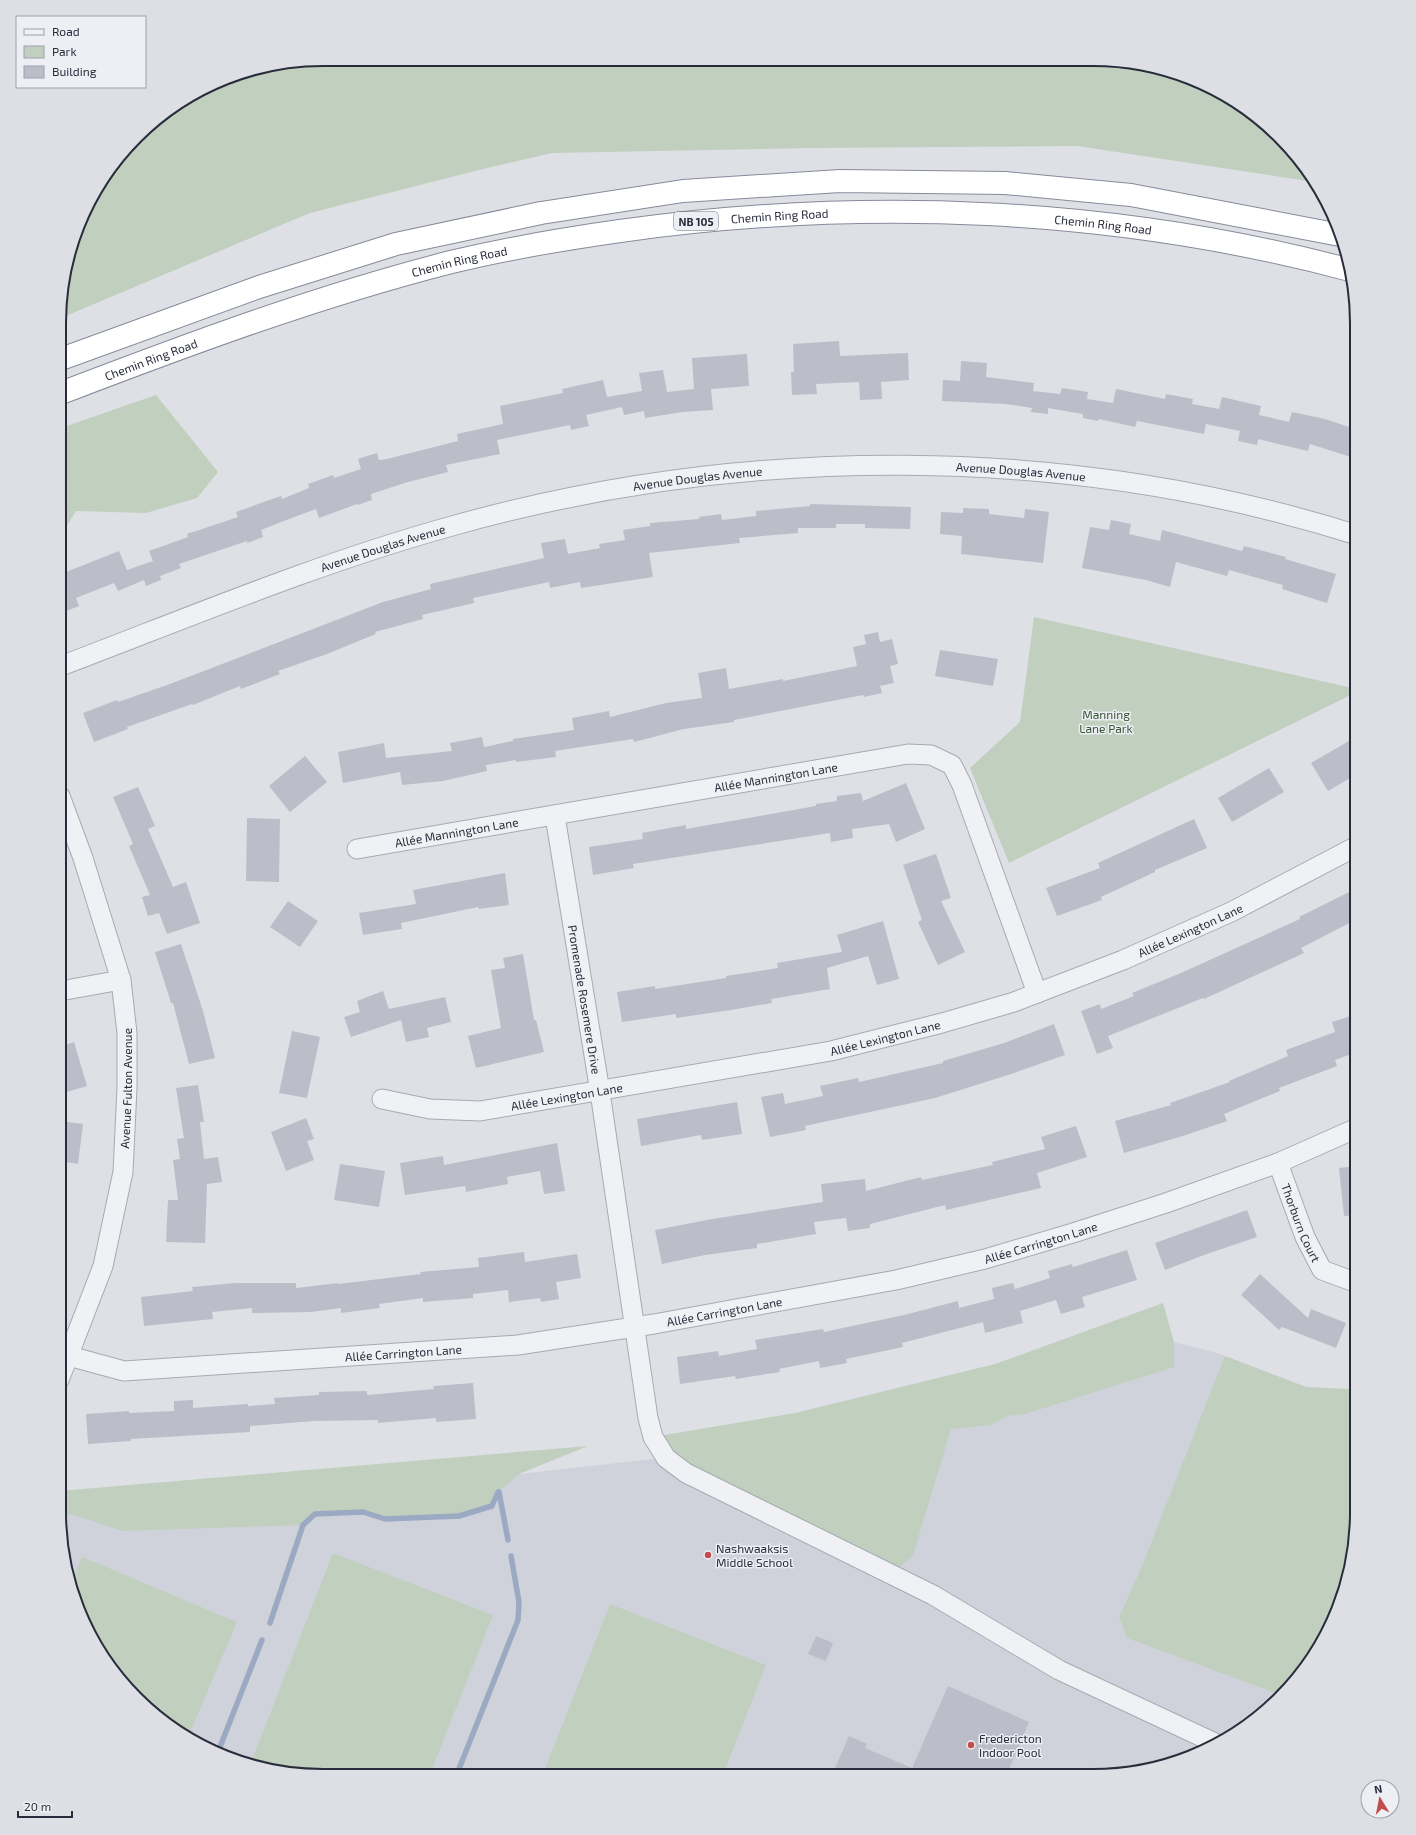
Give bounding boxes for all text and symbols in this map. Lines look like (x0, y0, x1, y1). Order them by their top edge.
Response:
legend (16, 16, 146, 88)
text: Road (52, 24, 80, 38)
text: Park (52, 44, 77, 58)
text: Building (52, 64, 97, 78)
street label: Chemin Ring Road (730, 206, 829, 226)
road number: NB 105 (674, 212, 718, 230)
street label: Chemin Ring Road (1054, 212, 1153, 237)
street label: Chemin Ring Road (410, 243, 508, 279)
street label: Chemin Ring Road (102, 336, 199, 383)
street label: Avenue Douglas Avenue (956, 459, 1086, 484)
street label: Avenue Douglas Avenue (632, 464, 763, 493)
street label: Avenue Douglas Avenue (319, 521, 447, 574)
park label: Manning Lane Park (1079, 707, 1133, 735)
street label: Allée Mannington Lane (713, 759, 839, 794)
street label: Allée Mannington Lane (394, 814, 519, 849)
street label: Allée Lexington Lane (1136, 900, 1245, 959)
street label: Promenade Rosemere Drive (566, 924, 604, 1075)
street label: Allée Lexington Lane (829, 1017, 942, 1058)
street label: Avenue Fulton Avenue (117, 1027, 134, 1149)
street label: Allée Lexington Lane (510, 1080, 624, 1113)
street label: Thorburn Court (1279, 1181, 1324, 1265)
street label: Allée Carrington Lane (983, 1219, 1099, 1266)
street label: Allée Carrington Lane (665, 1294, 783, 1329)
street label: Allée Carrington Lane (344, 1342, 462, 1363)
place label: Nashwaaksis Middle School (716, 1541, 793, 1569)
marker: Nashwaaksis Middle School (703, 1550, 713, 1560)
place label: Fredericton Indoor Pool (979, 1731, 1042, 1759)
marker: Fredericton Indoor Pool (966, 1740, 976, 1750)
north arrow (1360, 1779, 1400, 1819)
text: N (1373, 1782, 1383, 1796)
scale bar (18, 1793, 72, 1819)
text: 20 m (24, 1799, 51, 1813)

